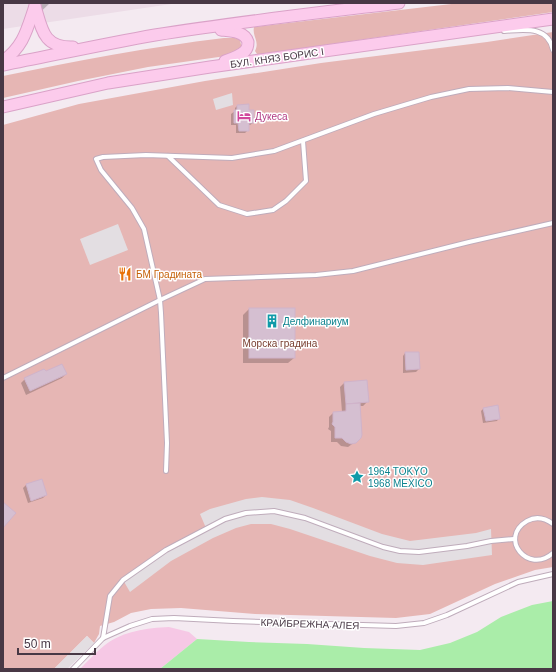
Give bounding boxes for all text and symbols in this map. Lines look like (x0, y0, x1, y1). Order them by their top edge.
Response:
street label: БУЛ. КНЯЗ БОРИС I (229, 46, 325, 70)
hotel icon: Дукеса (236, 108, 252, 124)
place label: Дукеса (255, 111, 288, 122)
restaurant icon: БМ Градината (117, 266, 133, 282)
place label: БМ Градината (136, 269, 202, 280)
building icon: Делфинариум (264, 313, 280, 329)
place label: Делфинариум (283, 316, 349, 327)
park label: Морска градина (243, 338, 318, 349)
place label: 1964 TOKYO 1968 MEXICO (368, 466, 433, 489)
place icon: 1964 TOKYO 1968 MEXICO (349, 469, 365, 485)
street label: КРАЙБРЕЖНА АЛЕЯ (260, 616, 360, 631)
scale bar (18, 630, 95, 656)
text: 50 m (24, 637, 51, 651)

